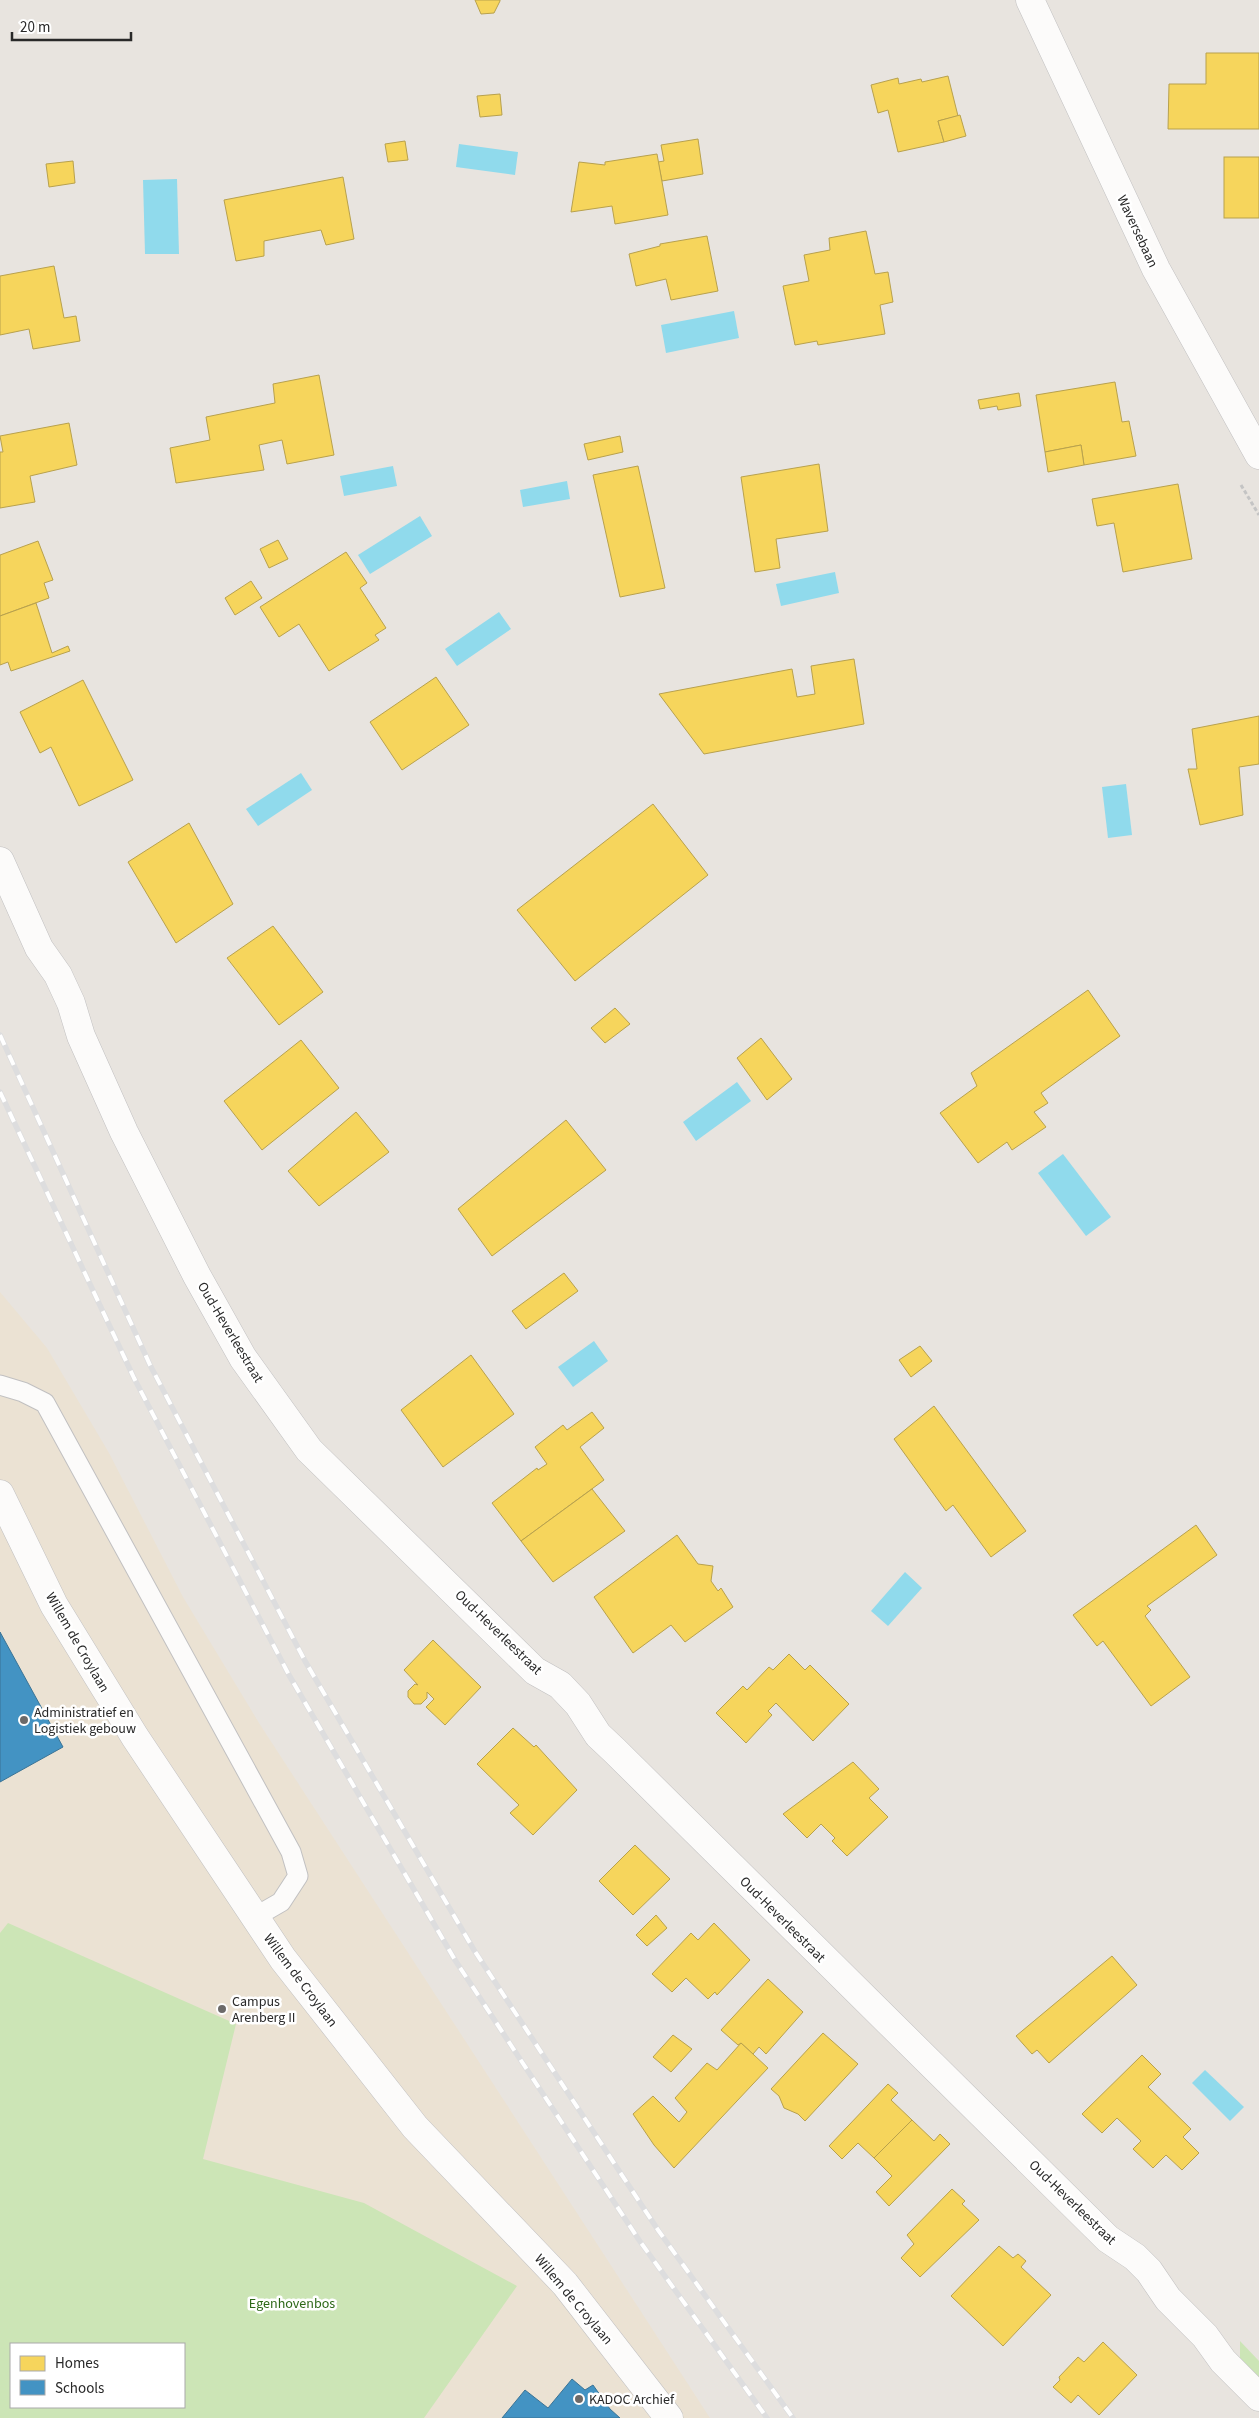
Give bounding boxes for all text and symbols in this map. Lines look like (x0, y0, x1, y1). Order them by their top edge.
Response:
scale bar (12, 10, 131, 42)
text: 20 m (20, 17, 50, 38)
street label: Waversebaan (1112, 192, 1163, 271)
street label: Oud-Heverleestraat (192, 1278, 268, 1387)
street label: Oud-Heverleestraat (450, 1586, 547, 1680)
street label: Willem de Croylaan (40, 1589, 114, 1696)
place label: Administratief en Logistiek gebouw (34, 1703, 136, 1739)
marker: Administratief en Logistiek gebouw (18, 1714, 30, 1726)
street label: Oud-Heverleestraat (735, 1872, 830, 1967)
street label: Willem de Croylaan (258, 1930, 342, 2032)
place label: Campus Arenberg II (232, 1992, 296, 2028)
marker: Campus Arenberg II (216, 2003, 228, 2015)
street label: Oud-Heverleestraat (1024, 2156, 1121, 2250)
street label: Willem de Croylaan (529, 2250, 617, 2349)
park label: Egenhovenbos (249, 2294, 335, 2314)
legend (10, 2343, 185, 2408)
text: Homes (55, 2353, 99, 2374)
text: Schools (55, 2378, 104, 2399)
place label: KADOC Archief (589, 2390, 675, 2410)
marker: KADOC Archief (573, 2393, 585, 2405)

